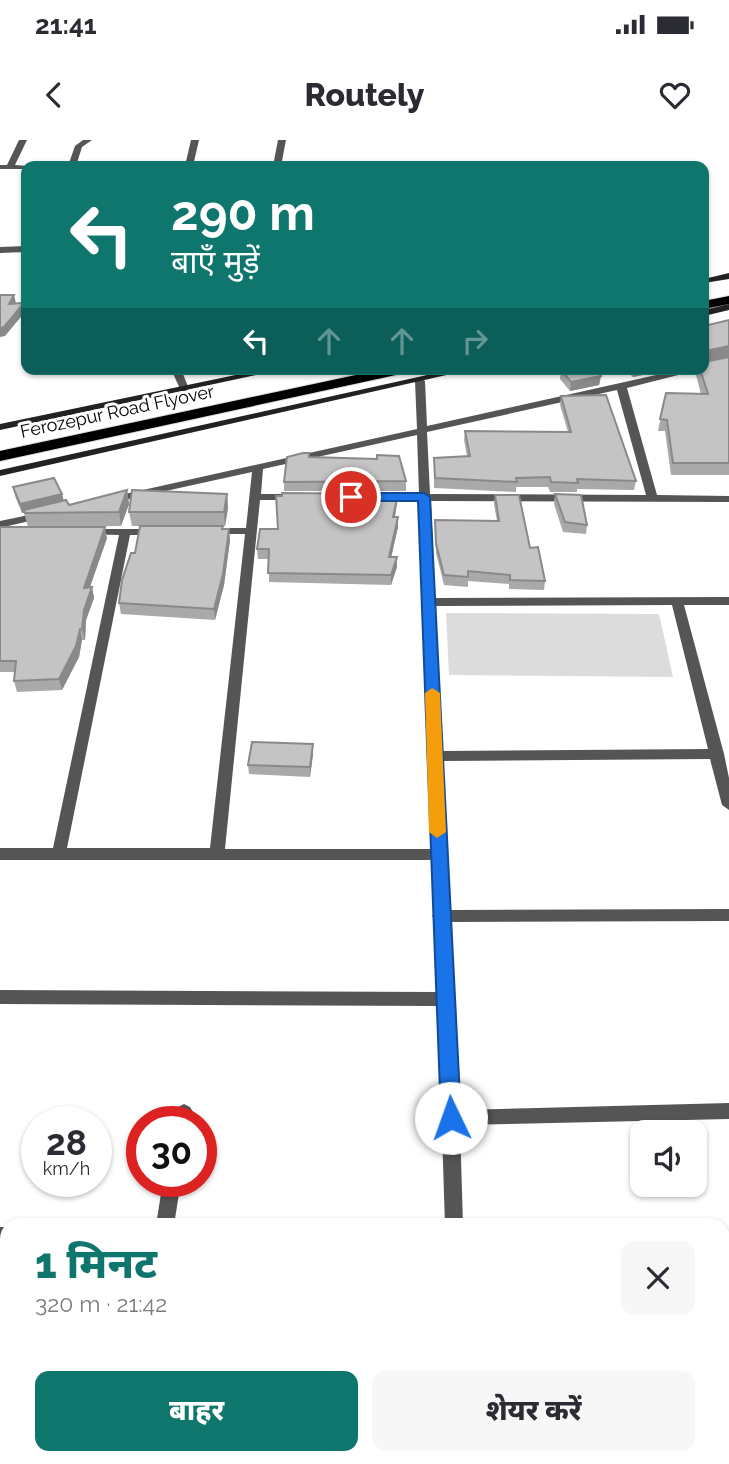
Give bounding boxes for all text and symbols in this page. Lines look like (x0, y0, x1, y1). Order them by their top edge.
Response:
text: 21:41 (35, 10, 97, 40)
icon: back (35, 76, 73, 114)
text: Routely (305, 76, 424, 113)
icon: heart (656, 76, 694, 114)
text: 290 m (171, 184, 315, 241)
icon: left (56, 189, 147, 280)
text: बाएँ मुड़ें (171, 243, 260, 280)
icon: left (237, 322, 275, 360)
icon: ahead (310, 322, 348, 360)
icon: ahead (383, 322, 421, 360)
icon: right (456, 322, 494, 360)
street label: Ferozepur Road Flyover (18, 380, 216, 442)
pin (321, 467, 381, 527)
icon: arrive (332, 478, 370, 516)
position arrow (414, 1081, 488, 1155)
speed limit sign: 30 (126, 1106, 217, 1197)
map controls (630, 1120, 707, 1197)
button: sound (630, 1120, 707, 1197)
text: 28 (46, 1122, 87, 1163)
text: km/h (43, 1158, 90, 1179)
text: 1 मिनट (35, 1239, 157, 1288)
button: close (621, 1241, 695, 1315)
text: 320 m · 21:42 (35, 1290, 167, 1317)
button: बाहर (35, 1371, 358, 1451)
button: शेयर करें (372, 1371, 695, 1451)

